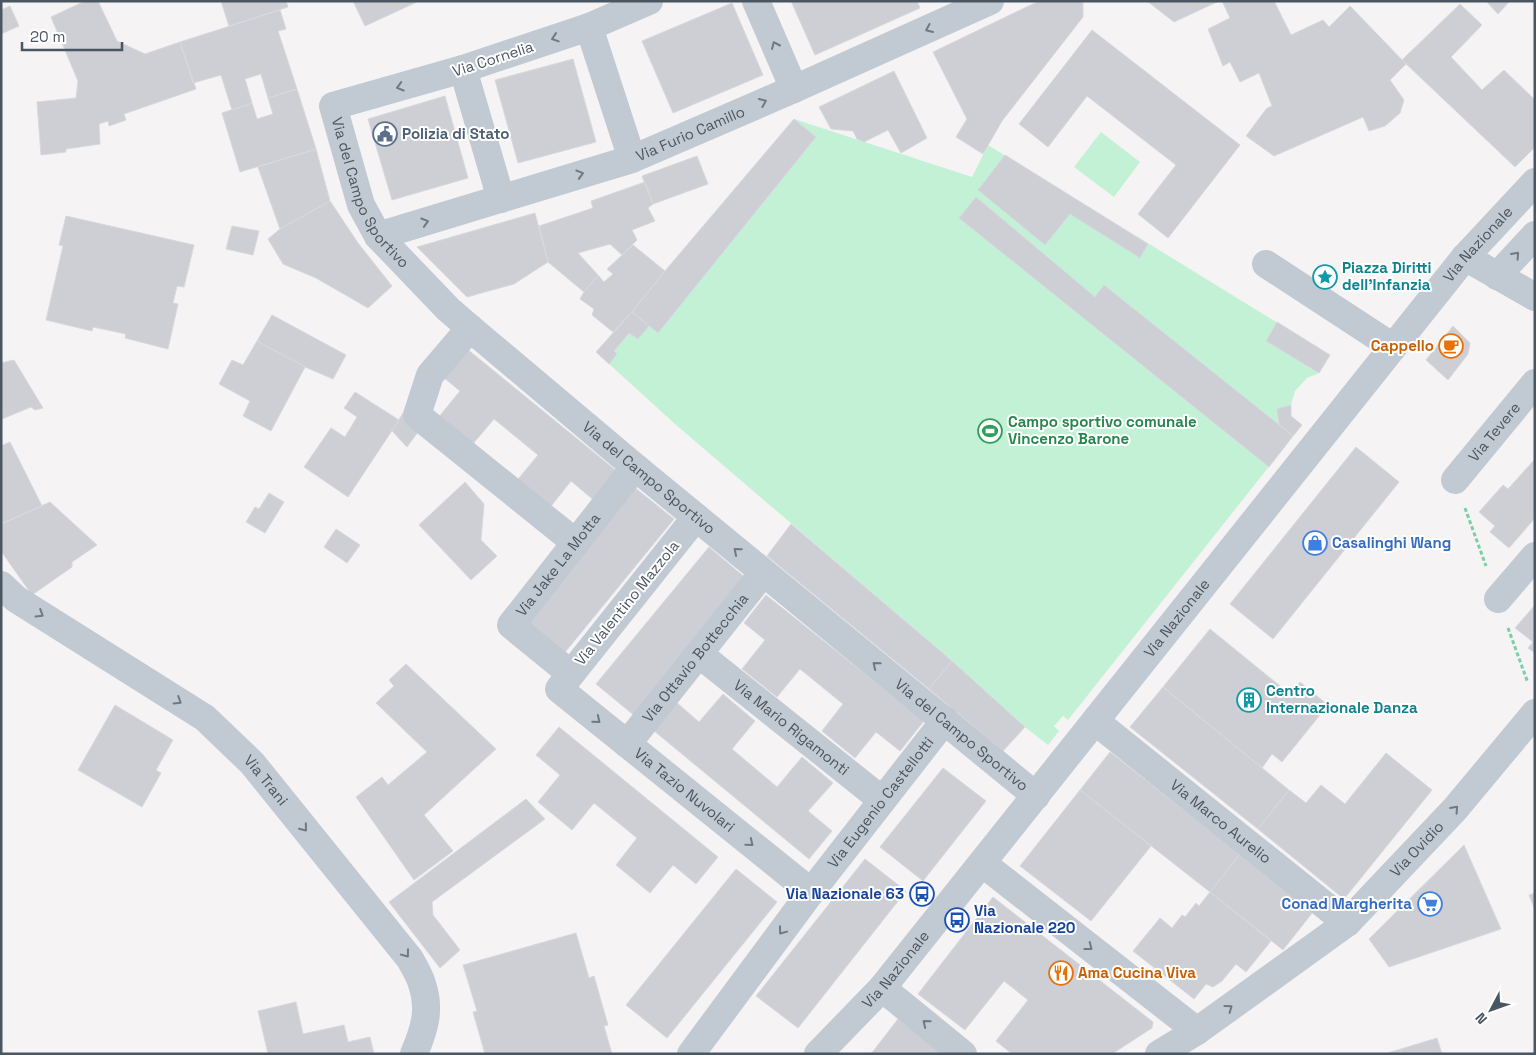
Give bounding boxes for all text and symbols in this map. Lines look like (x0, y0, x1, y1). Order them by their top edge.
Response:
scale bar (22, 20, 122, 52)
one-way arrow (925, 22, 934, 33)
text: 20 m (30, 27, 65, 46)
one-way arrow (551, 33, 560, 43)
street label: Via Cornelia (450, 36, 536, 81)
one-way arrow (771, 41, 782, 50)
one-way arrow (395, 81, 404, 92)
one-way arrow (759, 97, 767, 107)
street label: Via Furio Camillo (633, 101, 748, 165)
street label: Via del Campo Sportivo (328, 115, 414, 272)
public building icon: Polizia di Stato (372, 121, 398, 147)
place label: Polizia di Stato (402, 124, 509, 143)
one-way arrow (575, 170, 584, 180)
street label: Via Nazionale (1439, 202, 1516, 286)
one-way arrow (420, 218, 428, 228)
one-way arrow (1510, 252, 1519, 261)
place label: Piazza Diritti dell'Infanzia (1342, 258, 1431, 294)
place icon: Piazza Diritti dell'Infanzia (1312, 264, 1338, 290)
cafe icon: Cappello (1438, 333, 1464, 359)
place label: Cappello (1371, 336, 1434, 355)
street label: Via Tevere (1464, 398, 1524, 466)
place label: Campo sportivo comunale Vincenzo Barone (1008, 412, 1197, 448)
street label: Via del Campo Sportivo (579, 417, 719, 538)
sports icon: Campo sportivo comunale Vincenzo Barone (977, 418, 1003, 444)
street label: Via Jake La Motta (511, 509, 605, 620)
shop icon: Casalinghi Wang (1302, 530, 1328, 556)
place label: Casalinghi Wang (1332, 533, 1451, 552)
street label: Via Valentino Mazzola (570, 536, 683, 669)
one-way arrow (734, 548, 743, 556)
street label: Via Nazionale (1139, 575, 1214, 661)
street label: Via Ottavio Bottecchia (638, 589, 752, 726)
one-way arrow (35, 608, 44, 618)
one-way arrow (873, 661, 882, 670)
street label: Via del Campo Sportivo (891, 674, 1033, 795)
street label: Via Mario Rigamonti (730, 675, 853, 779)
place label: Centro Internazionale Danza (1266, 681, 1418, 717)
building icon: Centro Internazionale Danza (1236, 687, 1262, 713)
one-way arrow (172, 694, 181, 704)
one-way arrow (591, 714, 600, 723)
street label: Via Eugenio Castellotti (823, 733, 937, 872)
street label: Via Tazio Nuvolari (631, 743, 739, 836)
street label: Via Trani (240, 750, 292, 809)
street label: Via Marco Aurelio (1167, 775, 1275, 867)
one-way arrow (1449, 805, 1458, 814)
street label: Via Ovidio (1386, 817, 1448, 881)
one-way arrow (298, 822, 307, 831)
one-way arrow (745, 838, 754, 847)
bus stop icon: Via Nazionale 63 (909, 881, 935, 907)
place label: Via Nazionale 63 (786, 884, 904, 903)
supermarket icon: Conad Margherita (1417, 891, 1443, 917)
place label: Conad Margherita (1282, 894, 1412, 913)
place label: Via Nazionale 220 (974, 901, 1076, 937)
bus stop icon: Via Nazionale 220 (944, 907, 970, 933)
one-way arrow (780, 925, 788, 934)
street label: Via Nazionale (858, 926, 933, 1012)
one-way arrow (1083, 941, 1092, 949)
one-way arrow (400, 948, 408, 957)
restaurant icon: Ama Cucina Viva (1048, 960, 1074, 986)
place label: Ama Cucina Viva (1078, 963, 1196, 982)
north arrow (1466, 985, 1516, 1035)
one-way arrow (1223, 1005, 1233, 1014)
text: N (1471, 1009, 1491, 1028)
one-way arrow (922, 1020, 931, 1029)

